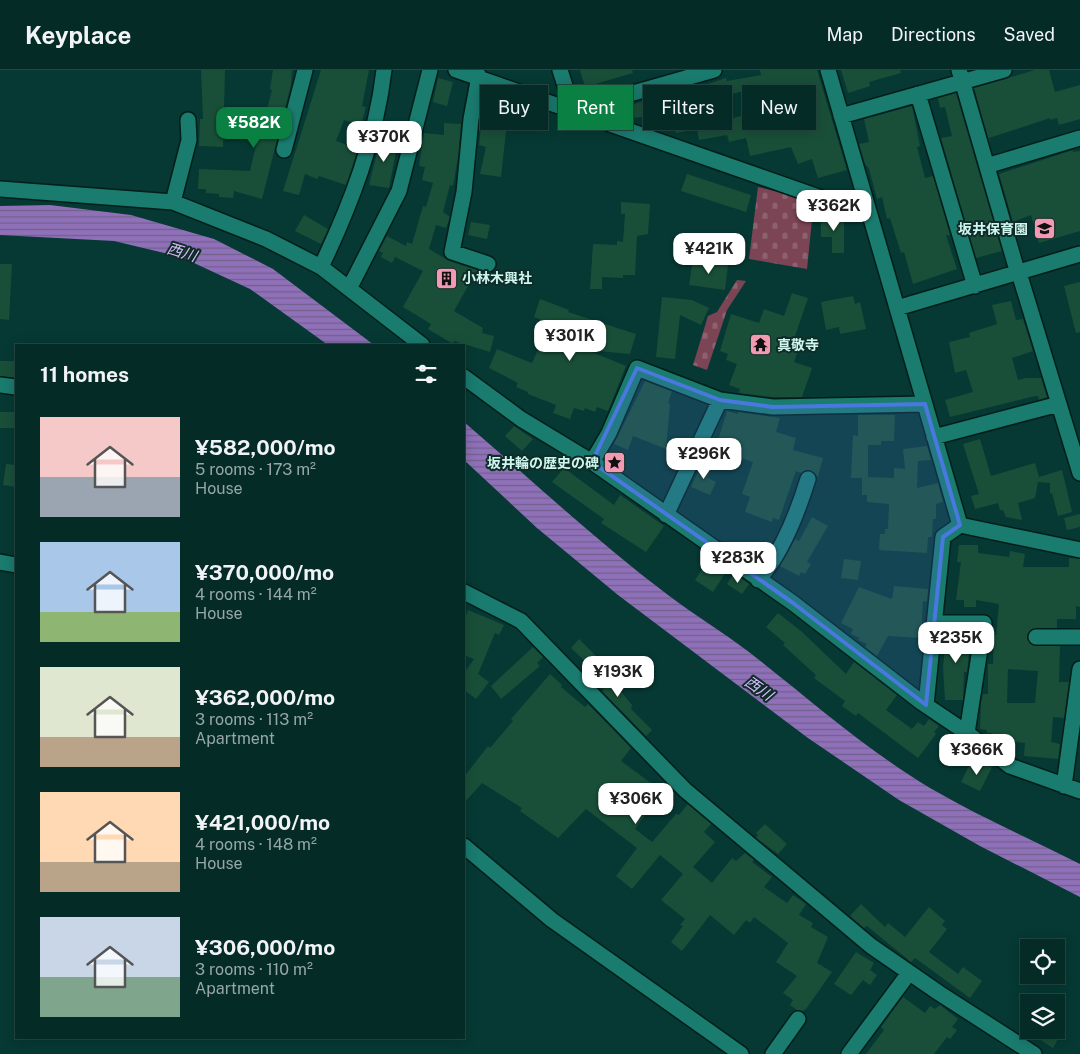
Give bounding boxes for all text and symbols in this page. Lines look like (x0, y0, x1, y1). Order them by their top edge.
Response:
text: Keyplace (25, 21, 131, 49)
text: Map (826, 24, 863, 45)
text: Directions (891, 24, 976, 45)
text: Saved (1004, 24, 1055, 45)
chip: Buy (480, 85, 548, 130)
chip: Rent (558, 85, 633, 130)
chip: Filters (643, 85, 732, 130)
chip: New (742, 85, 816, 130)
pin: ¥582K (219, 106, 289, 149)
text: ¥582K (227, 113, 281, 132)
pin: ¥370K (349, 121, 419, 163)
text: ¥370K (358, 127, 410, 146)
pin: ¥362K (799, 190, 869, 232)
text: ¥362K (807, 196, 861, 215)
school or university icon: 坂井保育園 (1032, 217, 1056, 241)
place label: 坂井保育園 (958, 221, 1028, 237)
pin: ¥421K (674, 232, 744, 275)
water label: 西川 (165, 239, 201, 265)
text: ¥421K (684, 239, 734, 258)
building icon: 小林木興社 (434, 266, 458, 290)
place label: 小林木興社 (462, 270, 532, 286)
pin: ¥301K (535, 320, 605, 362)
text: ¥301K (545, 326, 595, 345)
temple icon: 真敬寺 (749, 333, 773, 357)
place label: 真敬寺 (777, 337, 819, 353)
icon: filters (412, 360, 440, 388)
text: 11 homes (40, 362, 129, 387)
text: ¥582,000/mo (195, 435, 336, 460)
icon: home (80, 437, 140, 497)
pin: ¥296K (669, 438, 739, 480)
text: ¥296K (677, 444, 731, 463)
place icon: 坂井輪の歴史の碑 (603, 451, 627, 475)
place label: 坂井輪の歴史の碑 (487, 455, 599, 471)
text: 5 rooms · 173 m² (195, 460, 316, 479)
text: House (195, 479, 243, 498)
pin: ¥283K (703, 542, 773, 584)
text: ¥283K (711, 548, 765, 567)
text: ¥370,000/mo (195, 560, 334, 585)
icon: home (80, 562, 140, 622)
text: 4 rooms · 144 m² (195, 585, 317, 604)
text: House (195, 604, 243, 623)
pin: ¥235K (921, 622, 991, 664)
text: ¥235K (929, 628, 983, 647)
pin: ¥193K (583, 656, 653, 698)
text: ¥193K (593, 662, 643, 681)
water label: 西川 (742, 672, 778, 705)
text: ¥362,000/mo (195, 685, 335, 710)
icon: home (80, 687, 140, 747)
text: 3 rooms · 113 m² (195, 710, 313, 729)
text: Apartment (195, 729, 275, 748)
pin: ¥366K (942, 734, 1012, 776)
text: ¥366K (950, 740, 1004, 759)
pin: ¥306K (601, 782, 671, 825)
text: ¥306K (609, 789, 663, 808)
text: ¥421,000/mo (195, 810, 330, 835)
icon: home (80, 812, 140, 872)
text: 4 rooms · 148 m² (195, 835, 317, 854)
text: House (195, 854, 243, 873)
text: ¥306,000/mo (195, 935, 335, 960)
icon: home (80, 937, 140, 997)
map controls (1020, 939, 1065, 1039)
button: locate (1020, 939, 1065, 984)
text: 3 rooms · 110 m² (195, 960, 313, 979)
text: Apartment (195, 979, 275, 998)
button: layers (1020, 994, 1065, 1039)

